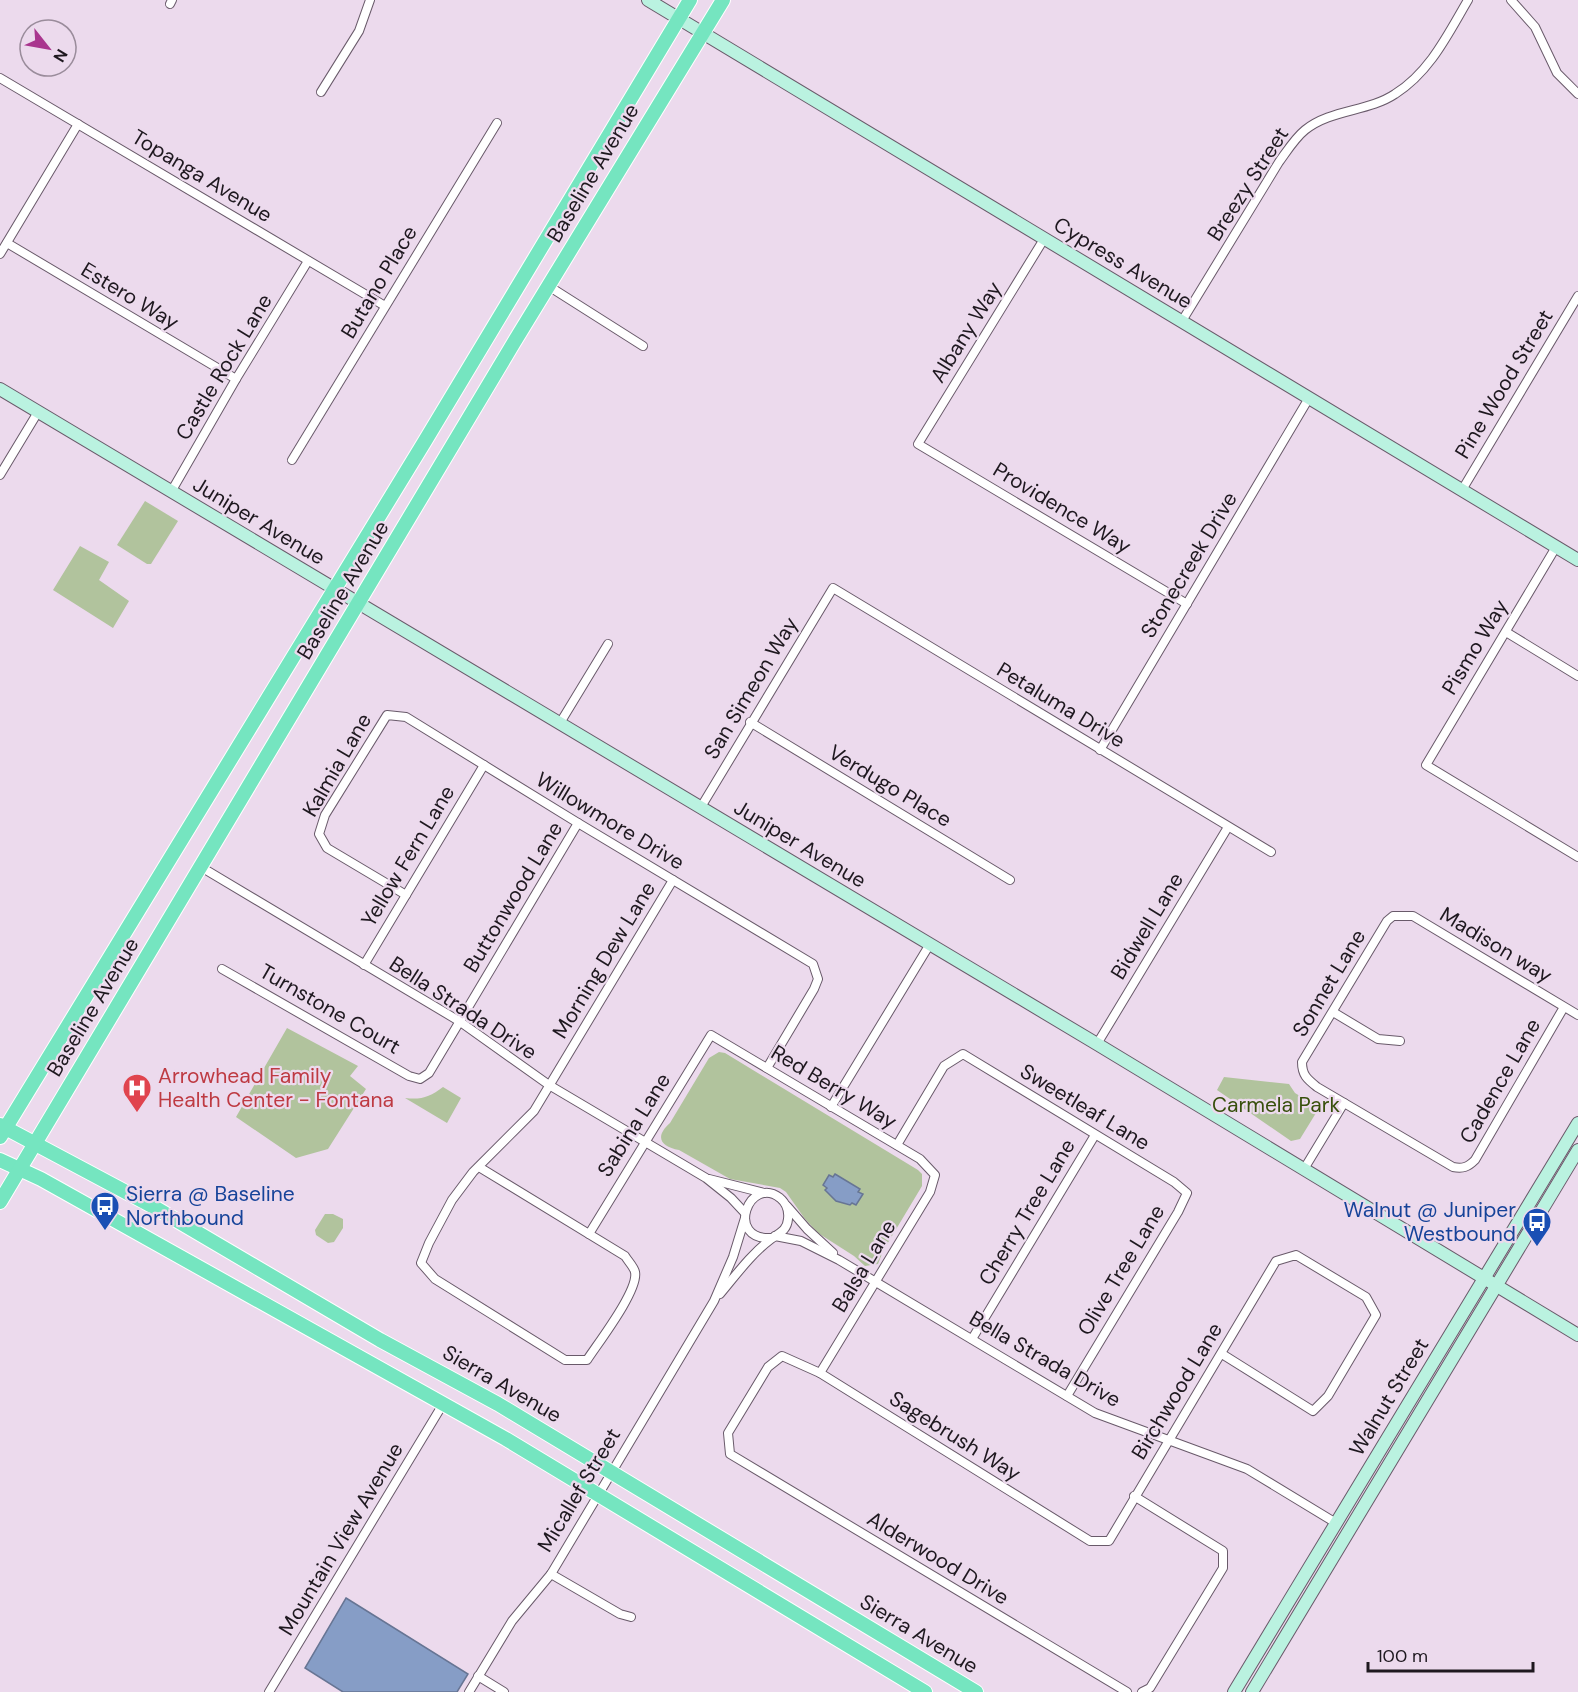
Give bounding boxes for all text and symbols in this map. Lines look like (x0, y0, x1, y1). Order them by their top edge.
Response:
north arrow (18, 18, 78, 78)
text: N (48, 45, 72, 66)
street label: Baseline Avenue (541, 98, 646, 248)
street label: Breezy Street (1201, 122, 1295, 246)
street label: Topanga Avenue (127, 123, 277, 229)
street label: Cypress Avenue (1048, 211, 1198, 316)
street label: Butano Place (334, 220, 424, 344)
street label: Estero Way (76, 256, 184, 336)
street label: Albany Way (924, 276, 1008, 388)
street label: Castle Rock Lane (169, 289, 279, 445)
street label: Pine Wood Street (1448, 304, 1560, 464)
street label: Providence Way (988, 456, 1136, 560)
street label: Juniper Avenue (188, 471, 330, 572)
street label: Stonecreek Drive (1134, 487, 1244, 643)
street label: Baseline Avenue (291, 515, 396, 665)
street label: Pismo Way (1436, 594, 1515, 700)
street label: San Simeon Way (697, 611, 805, 764)
street label: Petaluma Drive (992, 656, 1130, 754)
street label: Kalmia Lane (296, 708, 378, 822)
street label: Verdugo Place (823, 738, 957, 834)
street label: Willowmore Drive (531, 766, 690, 876)
street label: Yellow Fern Lane (355, 780, 461, 932)
street label: Juniper Avenue (729, 794, 871, 895)
street label: Buttonwood Lane (457, 816, 569, 978)
street label: Bidwell Lane (1104, 867, 1190, 985)
street label: Morning Dew Lane (546, 876, 662, 1044)
street label: Madison way (1435, 900, 1558, 990)
street label: Sonnet Lane (1286, 924, 1372, 1042)
street label: Baseline Avenue (41, 932, 146, 1082)
street label: Bella Strada Drive (384, 950, 542, 1066)
street label: Turnstone Court (255, 957, 405, 1061)
street label: Cadence Lane (1453, 1013, 1547, 1148)
street label: Red Berry Way (766, 1038, 902, 1136)
street label: Sweetleaf Lane (1015, 1057, 1155, 1157)
place label: Arrowhead Family Health Center - Fontana (158, 1062, 394, 1114)
street label: Sabina Lane (591, 1068, 677, 1182)
hospital icon: Arrowhead Family Health Center - Fontana (121, 1072, 153, 1114)
park label: Carmela Park (1212, 1091, 1340, 1119)
street label: Cherry Tree Lane (972, 1134, 1082, 1290)
place label: Sierra @ Baseline Northbound (126, 1180, 295, 1232)
bus stop icon: Sierra @ Baseline Northbound (89, 1190, 121, 1232)
place label: Walnut @ Juniper Westbound (1344, 1196, 1516, 1248)
street label: Olive Tree Lane (1071, 1199, 1171, 1341)
bus stop icon: Walnut @ Juniper Westbound (1521, 1206, 1553, 1248)
street label: Balsa Lane (826, 1215, 903, 1317)
street label: Bella Strada Drive (964, 1304, 1126, 1414)
street label: Birchwood Lane (1125, 1317, 1229, 1465)
street label: Walnut Street (1343, 1333, 1435, 1461)
street label: Sierra Avenue (437, 1339, 567, 1429)
street label: Sagebrush Way (884, 1384, 1026, 1488)
street label: Micallef Street (531, 1423, 627, 1557)
street label: Mountain View Avenue (272, 1437, 410, 1641)
street label: Alderwood Drive (862, 1505, 1014, 1611)
street label: Sierra Avenue (855, 1588, 983, 1680)
scale bar (1368, 1635, 1533, 1673)
text: 100 m (1377, 1644, 1428, 1668)

